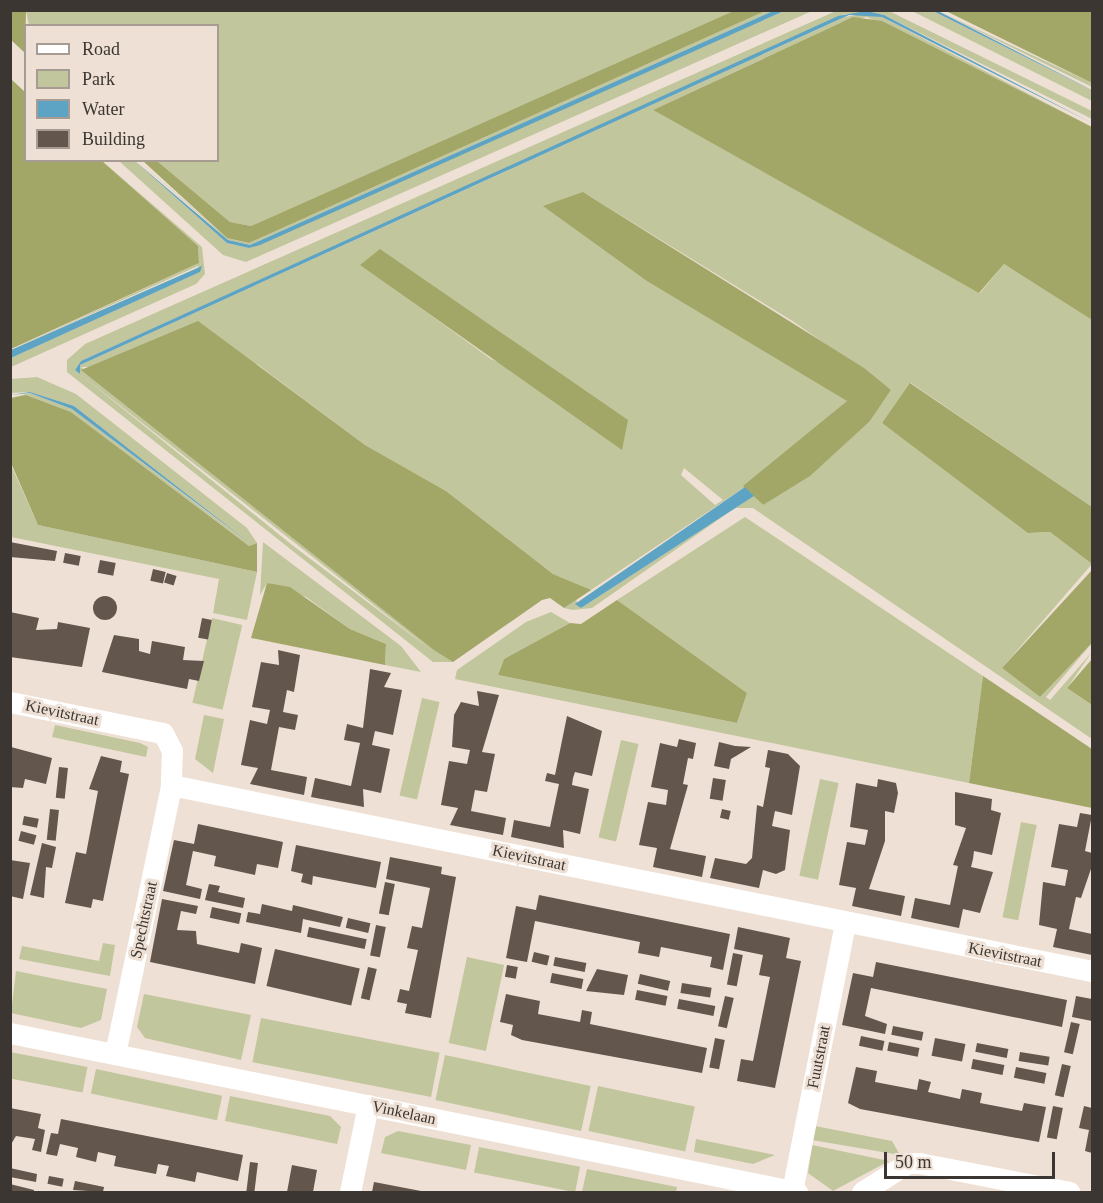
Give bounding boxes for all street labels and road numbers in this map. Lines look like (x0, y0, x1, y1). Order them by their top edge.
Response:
street label: Kievitstraat (23, 696, 101, 730)
street label: Kievitstraat (490, 841, 568, 875)
street label: Spechtstraat (126, 880, 162, 960)
street label: Kievitstraat (967, 938, 1043, 972)
street label: Fuutstraat (803, 1024, 835, 1090)
street label: Vinkelaan (370, 1097, 438, 1129)

